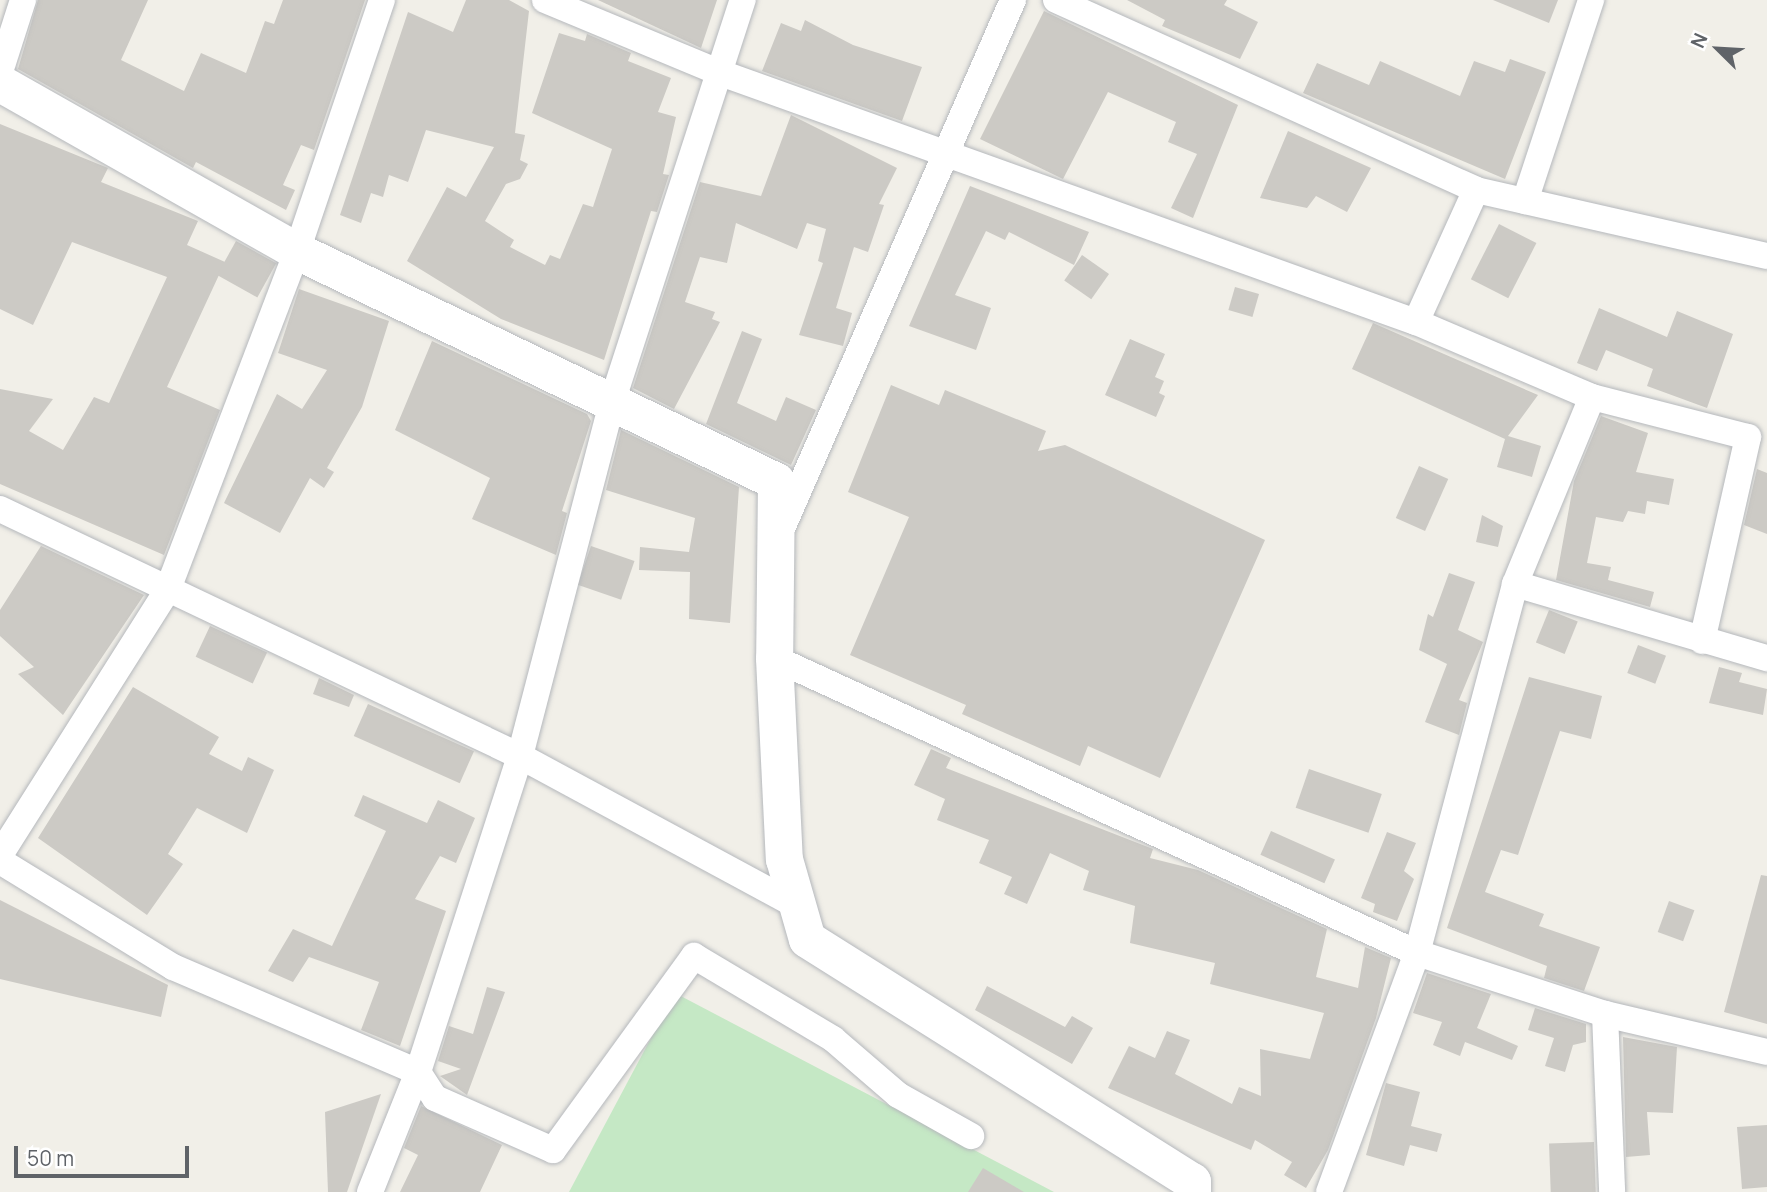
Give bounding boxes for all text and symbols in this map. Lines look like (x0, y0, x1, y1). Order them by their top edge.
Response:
north arrow (1683, 14, 1753, 84)
text: N (1684, 29, 1713, 52)
scale bar (18, 1132, 192, 1176)
text: 50 m (27, 1144, 74, 1172)

